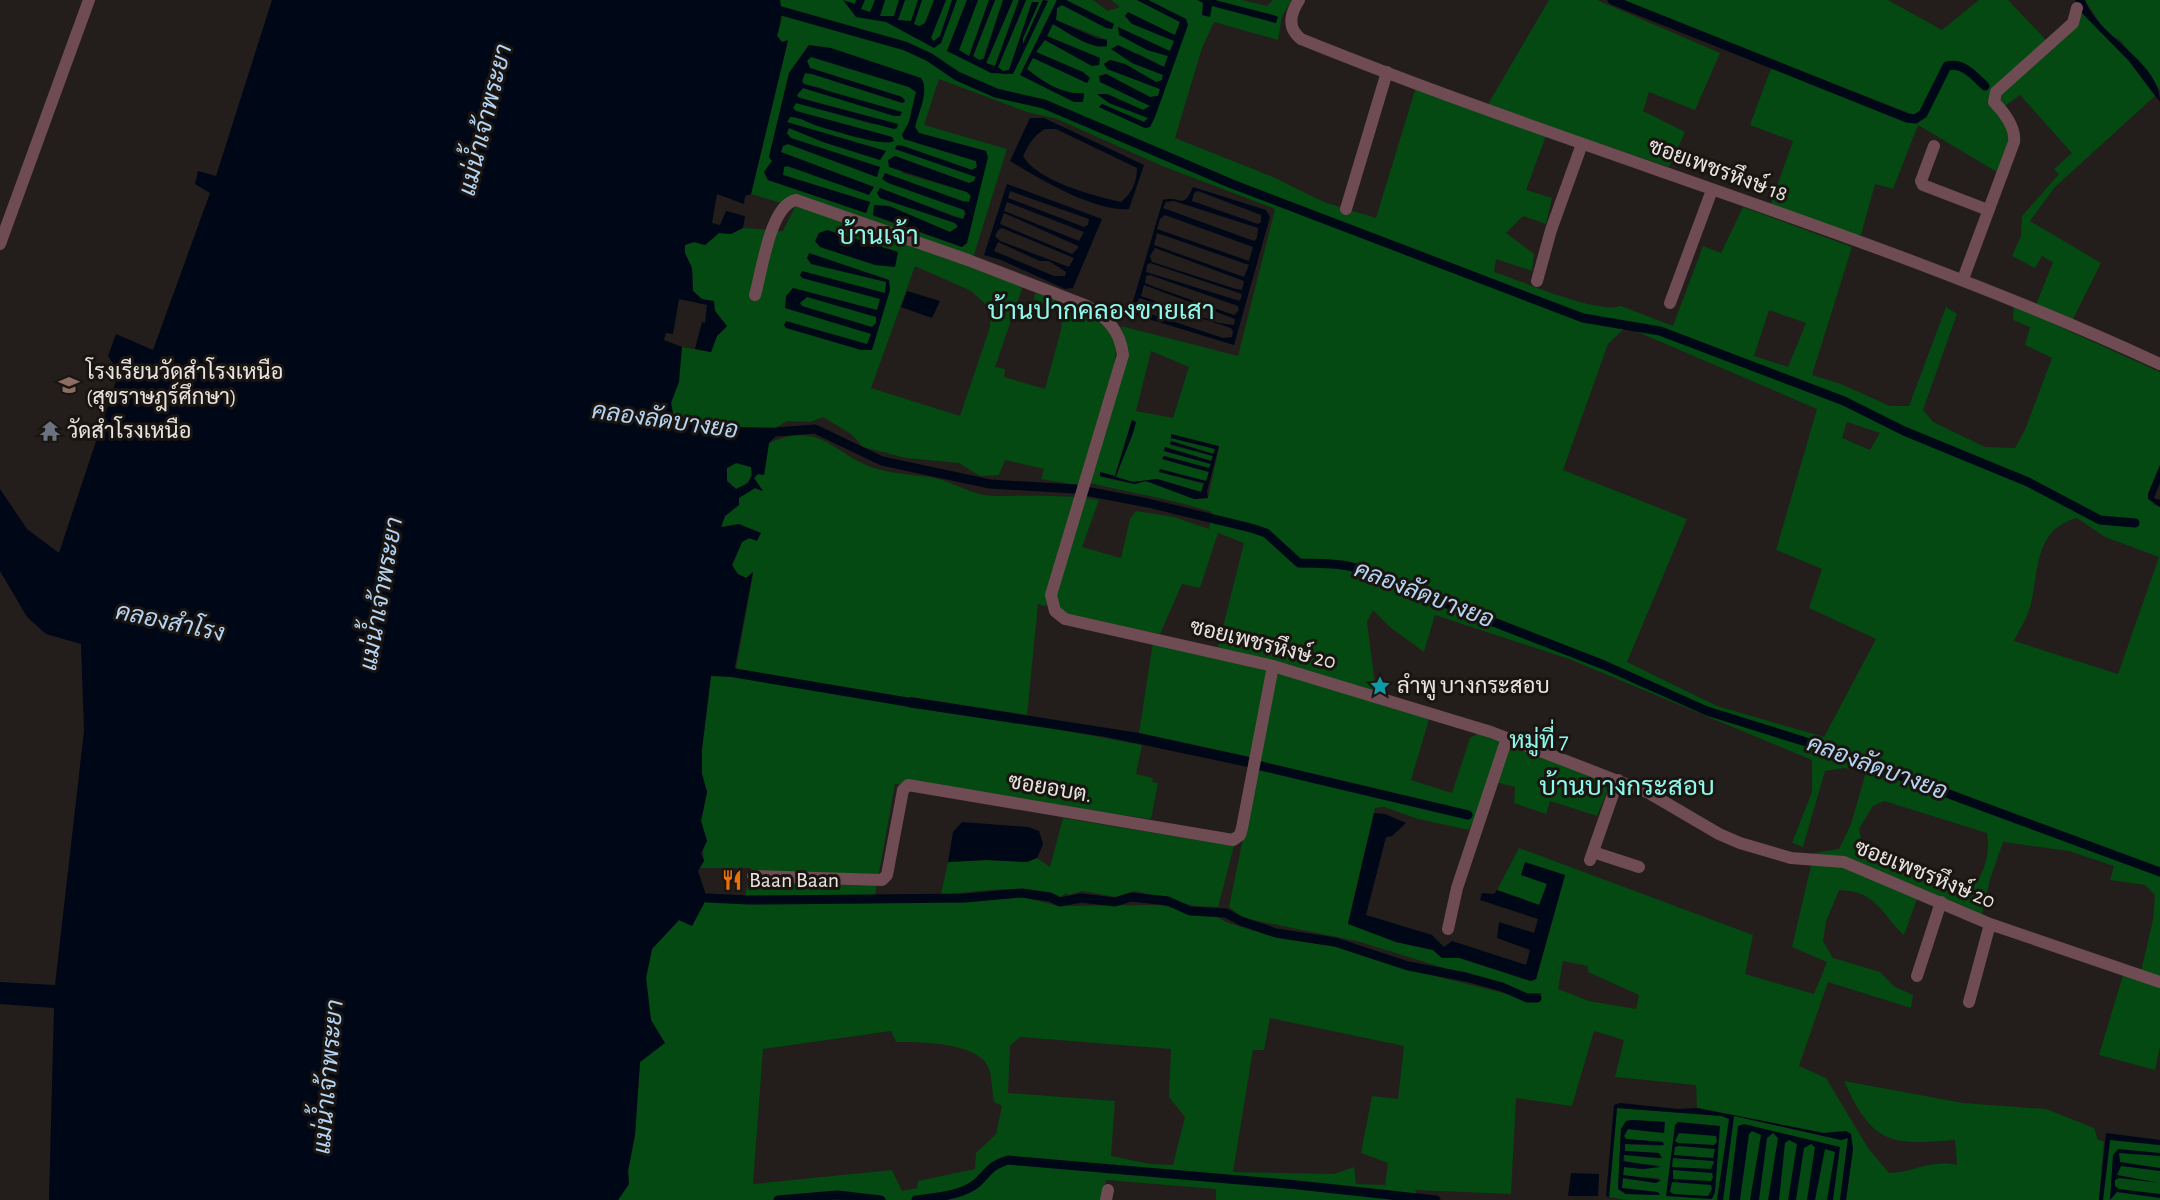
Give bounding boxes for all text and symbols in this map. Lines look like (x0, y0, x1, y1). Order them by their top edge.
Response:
water label: แม่น้ำเจ้าพระยา (447, 40, 516, 198)
street label: ซอยเพชรหึงษ์ 18 (1646, 131, 1792, 205)
district label: บ้านเจ้า (837, 219, 919, 249)
district label: บ้านปากคลองขายเสา (987, 294, 1215, 324)
place label: โรงเรียนวัดสำโรงเหนือ (สุขราษฎร์ศึกษา) (85, 357, 283, 412)
school or university icon: โรงเรียนวัดสำโรงเหนือ (สุขราษฎร์ศึกษา) (57, 373, 81, 397)
water label: คลองลัดบางยอ (590, 396, 740, 443)
place label: วัดสำโรงเหนือ (67, 416, 191, 442)
temple icon: วัดสำโรงเหนือ (38, 419, 62, 443)
water label: แม่น้ำเจ้าพระยา (348, 514, 407, 672)
water label: คลองลัดบางยอ (1351, 555, 1498, 633)
water label: คลองสำโรง (113, 595, 228, 646)
street label: ซอยเพชรหึงษ์ 20 (1188, 611, 1339, 673)
place label: ลำพู บางกระสอบ (1397, 673, 1550, 701)
place icon: ลำพู บางกระสอบ (1368, 674, 1392, 698)
district label: หมู่ที่ 7 (1509, 719, 1569, 757)
water label: คลองลัดบางยอ (1804, 729, 1951, 804)
street label: ซอยอบต. (1006, 770, 1094, 806)
district label: บ้านบางกระสอบ (1539, 770, 1715, 800)
street label: ซอยเพชรหึงษ์ 20 (1851, 832, 2000, 912)
restaurant icon: Baan Baan (720, 868, 744, 892)
place label: Baan Baan (749, 869, 839, 891)
water label: แม่น้ำเจ้าพระยา (301, 998, 348, 1155)

